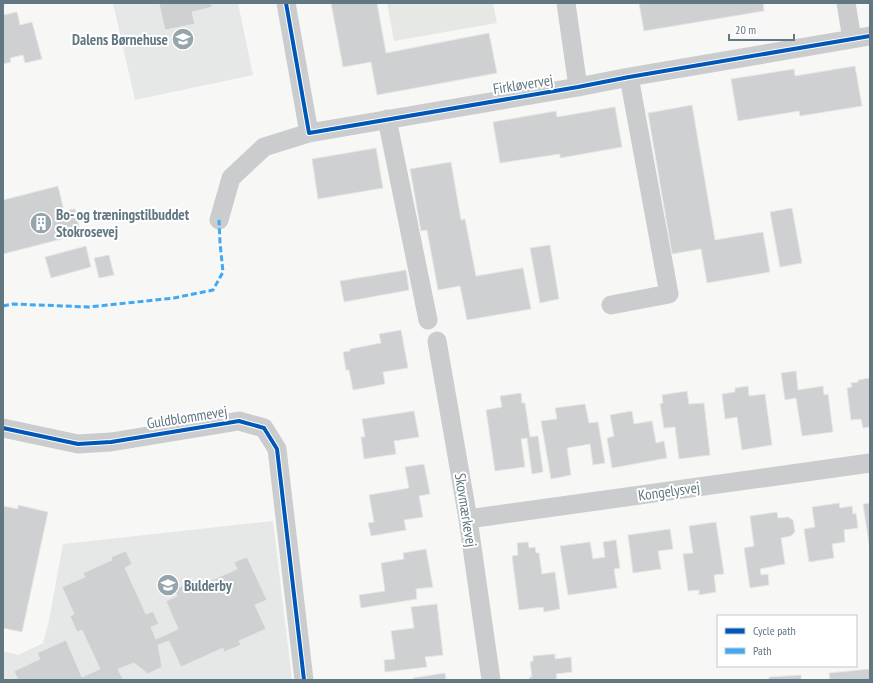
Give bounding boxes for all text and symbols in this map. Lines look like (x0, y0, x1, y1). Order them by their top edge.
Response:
scale bar (729, 16, 794, 42)
text: 20 m (735, 22, 756, 37)
school or university icon: Dalens Børnehuse (170, 26, 196, 52)
place label: Dalens Børnehuse (72, 30, 168, 49)
street label: Firkløvervej (492, 70, 554, 98)
place label: Bo- og træningstilbuddet Stokrosevej (56, 205, 190, 241)
building icon: Bo- og træningstilbuddet Stokrosevej (28, 210, 54, 236)
street label: Guldblommevej (145, 401, 229, 433)
street label: Skovmærkevej (451, 472, 481, 548)
street label: Kongelysvej (637, 477, 701, 505)
school or university icon: Bulderby (155, 572, 181, 598)
place label: Bulderby (184, 576, 233, 595)
legend (717, 615, 857, 667)
text: Cycle path (753, 623, 796, 638)
text: Path (753, 643, 771, 658)

